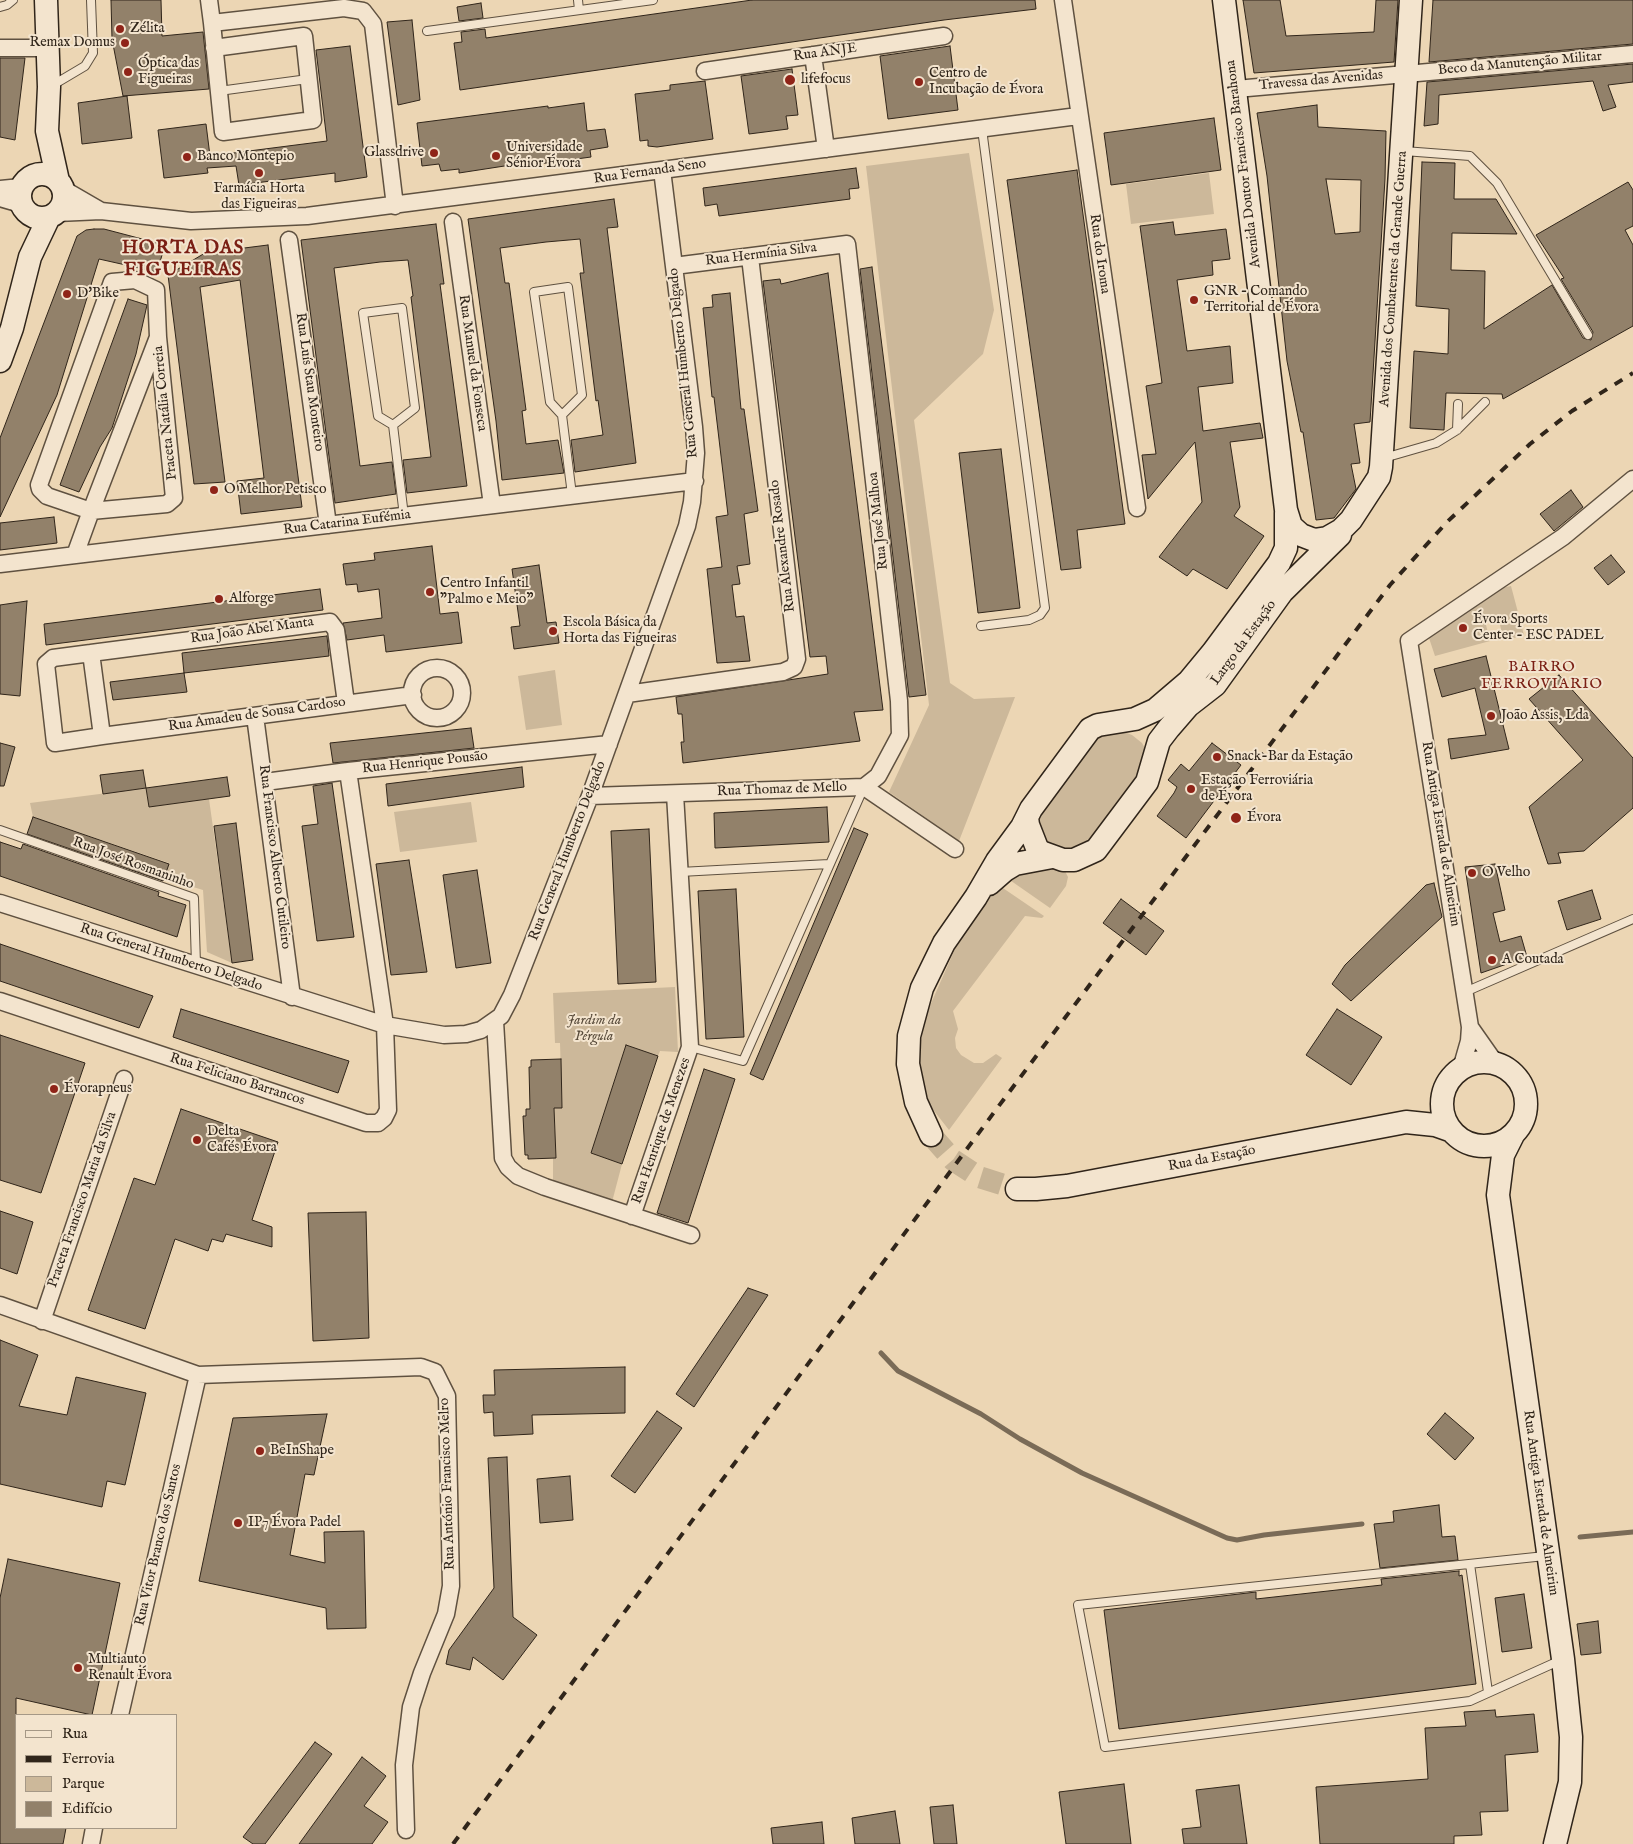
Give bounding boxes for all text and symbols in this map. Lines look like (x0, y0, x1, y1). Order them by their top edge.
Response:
place label: Zélita (130, 21, 165, 37)
marker: Zélita (114, 23, 126, 35)
place label: Remax Domus (30, 35, 115, 51)
marker: Remax Domus (119, 37, 131, 49)
street label: Rua ANJE (792, 40, 858, 66)
street label: Beco da Manutenção Militar (1437, 48, 1603, 80)
place label: Óptica das Figueiras (138, 56, 199, 88)
street label: Avenida Doutor Francisco Barahona (1223, 59, 1265, 269)
marker: Óptica das Figueiras (122, 66, 134, 78)
place label: Centro de Incubação de Évora (929, 66, 1043, 98)
street label: Travessa das Avenidas (1258, 67, 1384, 95)
place label: lifefocus (801, 72, 851, 88)
marker: lifefocus (783, 73, 797, 87)
marker: Centro de Incubação de Évora (913, 76, 925, 88)
place label: Universidade Sénior Évora (506, 140, 582, 172)
place label: Glassdrive (364, 145, 424, 161)
marker: Glassdrive (428, 147, 440, 159)
place label: Banco Montepio (197, 149, 294, 165)
marker: Universidade Sénior Évora (490, 150, 502, 162)
street label: Avenida dos Combatentes da Grande Guerra (1377, 150, 1411, 408)
marker: Banco Montepio (181, 151, 193, 163)
street label: Rua Fernanda Seno (593, 156, 707, 188)
marker: Farmácia Horta das Figueiras (253, 167, 265, 179)
place label: Farmácia Horta das Figueiras (214, 181, 304, 213)
street label: Rua do Iroma (1085, 213, 1113, 295)
district label: HORTA DAS FIGUEIRAS (121, 238, 245, 282)
street label: Rua Hermínia Silva (704, 240, 818, 270)
street label: Rua General Humberto Delgado (666, 267, 702, 459)
place label: GNR - Comando Territorial de Évora (1204, 284, 1319, 316)
place label: D'Bike (77, 286, 119, 302)
marker: D'Bike (61, 288, 73, 300)
street label: Rua Manuel da Fonseca (454, 294, 490, 432)
marker: GNR - Comando Territorial de Évora (1188, 294, 1200, 306)
street label: Rua Luís Stau Monteiro (291, 312, 327, 452)
street label: Praceta Natália Correia (151, 345, 181, 481)
street label: Rua José Malhoa (866, 471, 892, 571)
street label: Rua Alexandre Rosado (767, 479, 799, 613)
place label: O Melhor Petisco (224, 482, 326, 498)
marker: O Melhor Petisco (208, 484, 220, 496)
street label: Rua Catarina Eufémia (282, 507, 412, 539)
place label: Centro Infantil "Palmo e Meio" (440, 576, 533, 608)
marker: Centro Infantil "Palmo e Meio" (424, 586, 436, 598)
place label: Alforge (229, 591, 274, 607)
marker: Alforge (213, 593, 225, 605)
street label: Largo da Estação (1208, 597, 1280, 689)
place label: Évora Sports Center - ESC PADEL (1473, 612, 1604, 644)
street label: Rua João Abel Manta (189, 614, 315, 648)
place label: Escola Básica da Horta das Figueiras (563, 615, 677, 648)
marker: Évora Sports Center - ESC PADEL (1457, 622, 1469, 634)
marker: Escola Básica da Horta das Figueiras (547, 625, 559, 637)
district label: BAIRRO FERROVIARIO (1480, 659, 1604, 694)
street label: Rua Amadeu de Sousa Cardoso (167, 694, 347, 736)
place label: João Assis, Lda (1501, 708, 1589, 724)
marker: João Assis, Lda (1485, 710, 1497, 722)
street label: Rua Antiga Estrada de Almeirim (1417, 740, 1463, 928)
street label: Rua Henrique Pousão (361, 748, 489, 778)
place label: Snack-Bar da Estação (1227, 749, 1353, 765)
marker: Snack-Bar da Estação (1211, 751, 1223, 763)
street label: Rua General Humberto Delgado (526, 759, 610, 943)
street label: Rua Francisco Alberto Cutileiro (254, 764, 294, 950)
place label: Estação Ferroviária de Évora (1201, 773, 1313, 806)
street label: Rua Thomaz de Mello (717, 779, 847, 801)
marker: Estação Ferroviária de Évora (1185, 783, 1197, 795)
place label: Évora (1247, 810, 1281, 826)
marker: Évora (1229, 811, 1243, 825)
street label: Rua José Rosmaninho (70, 834, 196, 894)
place label: O Velho (1482, 865, 1530, 881)
marker: O Velho (1466, 867, 1478, 879)
street label: Rua General Humberto Delgado (78, 921, 264, 995)
place label: A Coutada (1502, 952, 1564, 968)
marker: A Coutada (1486, 954, 1498, 966)
park label: Jardim da Pérgula (567, 1013, 621, 1046)
street label: Rua Feliciano Barrancos (167, 1050, 307, 1110)
street label: Rua Henrique de Menezes (629, 1056, 695, 1206)
place label: Évorapneus (64, 1081, 132, 1097)
marker: Évorapneus (48, 1083, 60, 1095)
street label: Praceta Francisco Maria da Silva (45, 1110, 121, 1290)
place label: Delta Cafés Évora (207, 1124, 277, 1156)
marker: Delta Cafés Évora (191, 1134, 203, 1146)
street label: Rua da Estação (1167, 1142, 1257, 1176)
street label: Rua António Francisco Melro (437, 1398, 459, 1570)
street label: Rua Antiga Estrada de Almeirim (1519, 1409, 1561, 1597)
place label: BeInShape (270, 1443, 334, 1459)
marker: BeInShape (254, 1445, 266, 1457)
street label: Rua Vitor Branco dos Santos (132, 1462, 186, 1628)
place label: IP7 Évora Padel (248, 1515, 341, 1531)
marker: IP7 Évora Padel (232, 1517, 244, 1529)
place label: Multiauto Renault Évora (88, 1652, 172, 1684)
marker: Multiauto Renault Évora (72, 1662, 84, 1674)
legend (15, 1714, 178, 1829)
text: Rua (62, 1724, 88, 1743)
text: Ferrovia (62, 1749, 114, 1768)
text: Parque (62, 1774, 105, 1793)
text: Edifício (62, 1799, 112, 1818)

